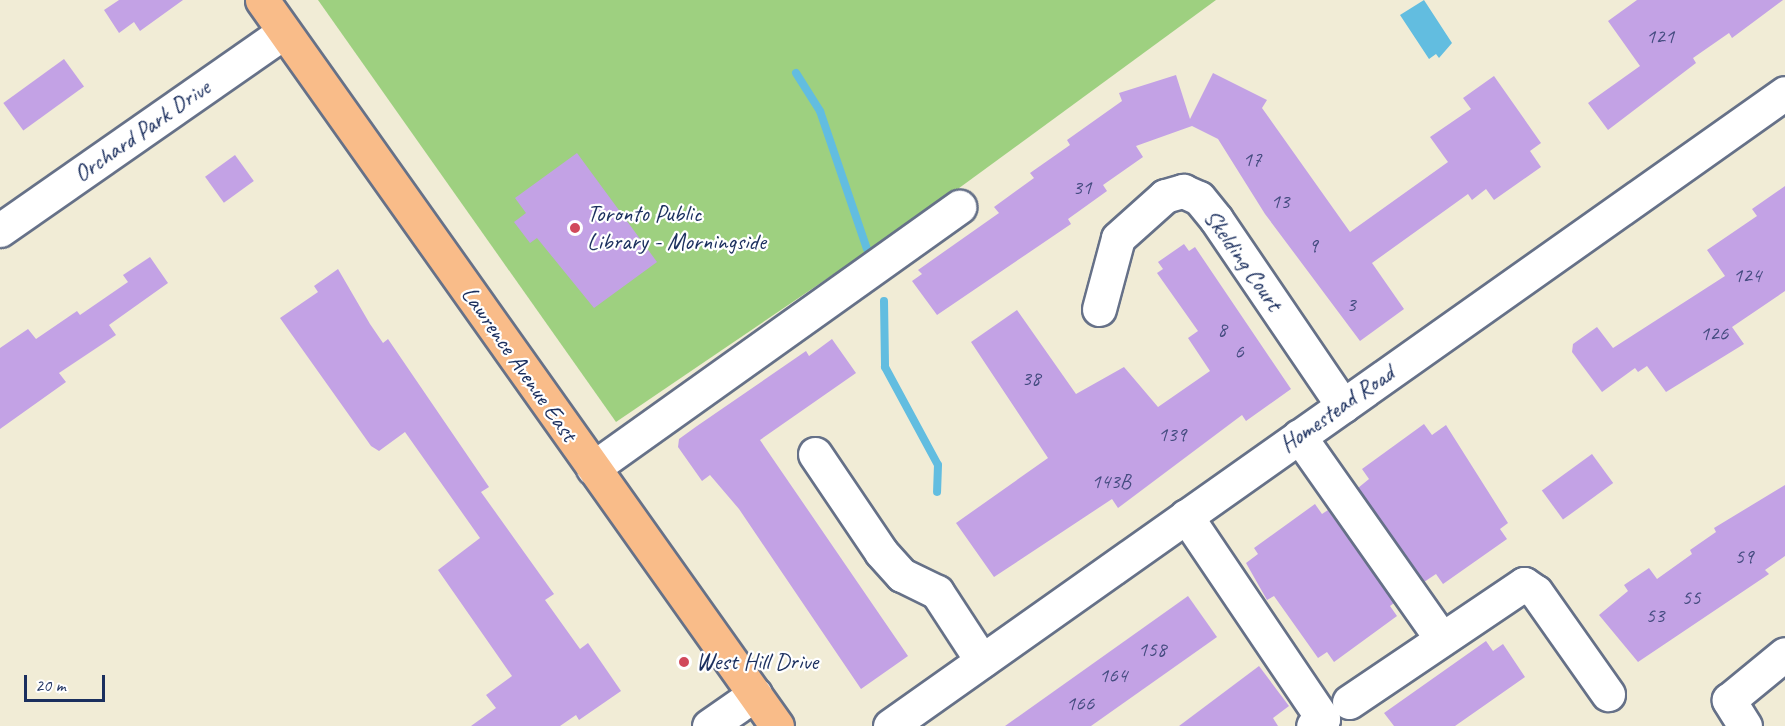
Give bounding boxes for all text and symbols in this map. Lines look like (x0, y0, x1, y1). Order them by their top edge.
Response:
house number: 121 (1646, 23, 1674, 49)
street label: Orchard Park Drive (68, 73, 216, 189)
house number: 17 (1243, 146, 1261, 172)
house number: 31 (1073, 174, 1091, 200)
house number: 13 (1271, 188, 1289, 214)
place label: Toronto Public Library - Morningside (587, 200, 766, 256)
street label: Skelding Court (1198, 204, 1288, 316)
marker: Toronto Public Library - Morningside (568, 221, 582, 235)
house number: 9 (1308, 232, 1318, 258)
house number: 124 (1733, 262, 1761, 288)
street label: Lawrence Avenue East (455, 281, 583, 447)
house number: 3 (1346, 291, 1356, 317)
house number: 8 (1217, 316, 1227, 342)
house number: 126 (1700, 320, 1728, 346)
house number: 6 (1234, 338, 1244, 364)
street label: Homestead Road (1274, 359, 1400, 459)
house number: 38 (1022, 365, 1040, 391)
house number: 139 (1158, 421, 1186, 447)
house number: 143B (1091, 468, 1131, 494)
house number: 59 (1735, 543, 1753, 569)
house number: 55 (1682, 584, 1700, 610)
house number: 53 (1646, 602, 1664, 628)
house number: 158 (1138, 636, 1166, 662)
place label: West Hill Drive (696, 648, 819, 676)
marker: West Hill Drive (677, 655, 691, 669)
house number: 164 (1099, 662, 1127, 688)
scale bar (27, 663, 108, 701)
text: 20 m (35, 674, 66, 696)
house number: 166 (1066, 690, 1094, 716)

